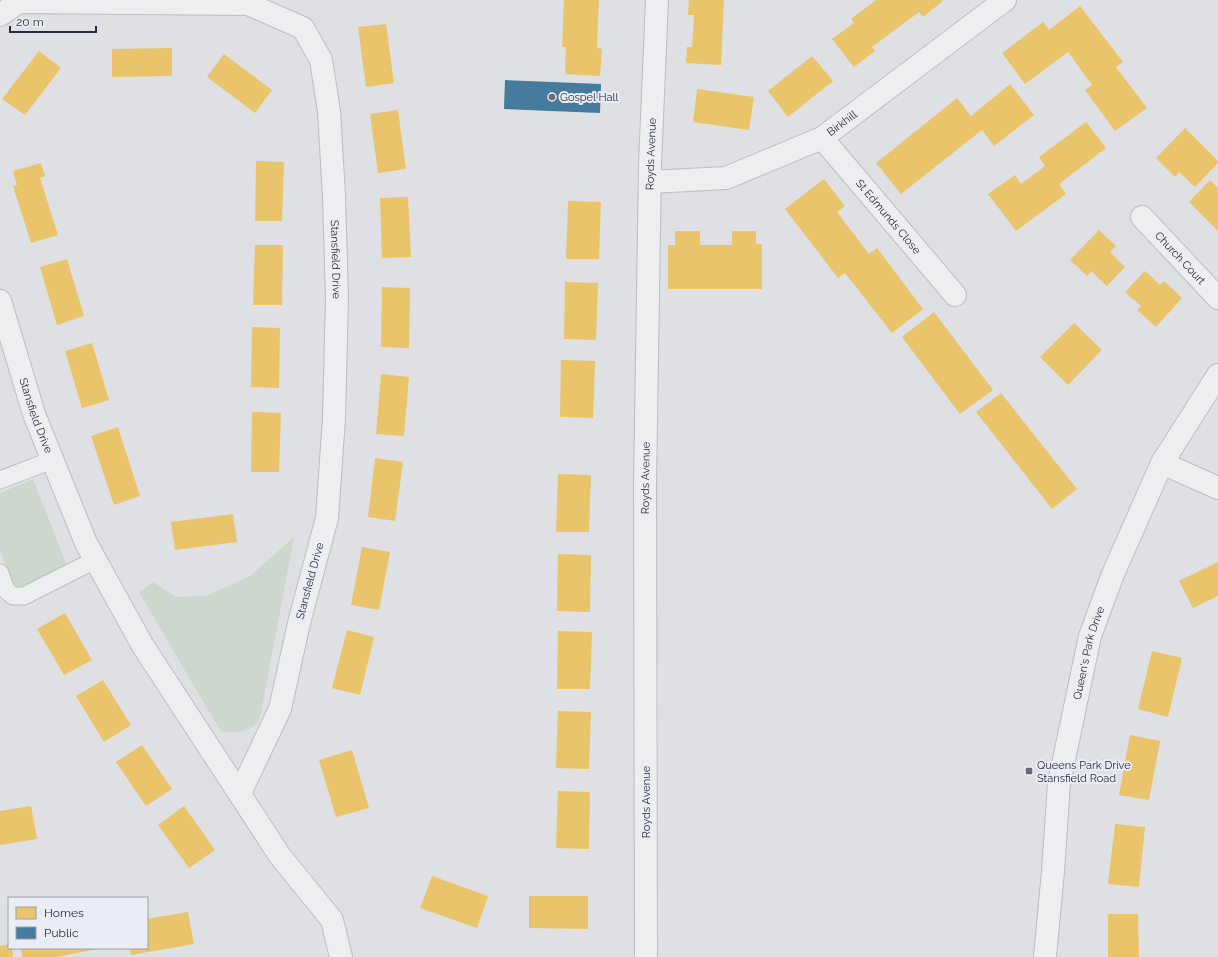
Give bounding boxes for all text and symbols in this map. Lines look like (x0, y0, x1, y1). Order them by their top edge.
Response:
scale bar (10, 8, 96, 34)
text: 20 m (16, 15, 44, 29)
place label: Gospel Hall (560, 91, 618, 104)
marker: Gospel Hall (547, 92, 557, 102)
street label: Birkhill (824, 108, 859, 139)
street label: Royds Avenue (643, 117, 659, 190)
street label: St Edmunds Close (853, 177, 924, 257)
street label: Stansfield Drive (328, 220, 344, 300)
street label: Church Court (1152, 229, 1208, 287)
street label: Stansfield Drive (17, 376, 56, 455)
street label: Royds Avenue (638, 441, 652, 514)
street label: Stansfield Drive (294, 541, 327, 621)
street label: Queen's Park Drive (1070, 604, 1107, 701)
place label: Queens Park Drive Stansfield Road (1037, 759, 1131, 785)
street label: Royds Avenue (640, 765, 653, 838)
marker: Queens Park Drive Stansfield Road (1024, 766, 1034, 776)
legend (8, 897, 148, 949)
text: Homes (44, 906, 84, 920)
text: Public (44, 926, 79, 940)

